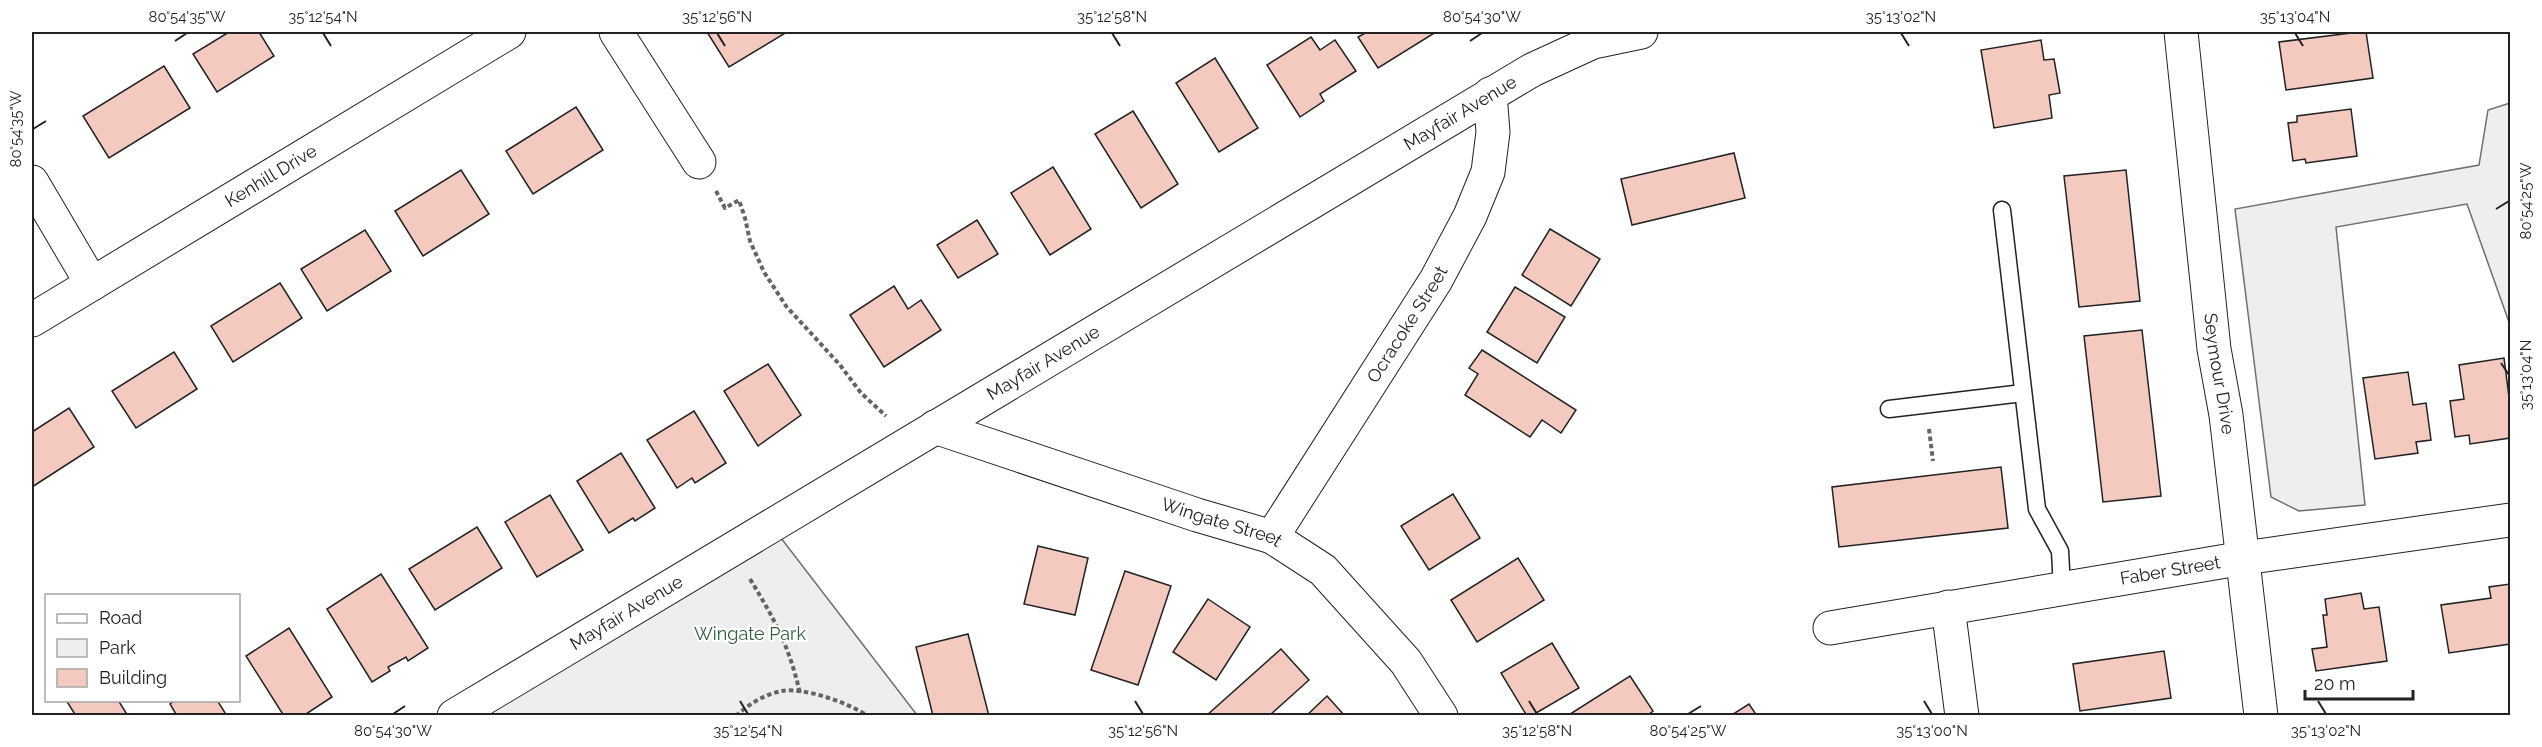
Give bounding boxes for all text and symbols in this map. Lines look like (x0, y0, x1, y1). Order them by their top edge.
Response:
text: 80°54'35"W (149, 8, 226, 26)
text: 35°12'54"N (288, 8, 358, 26)
text: 35°12'56"N (682, 8, 752, 26)
text: 35°12'58"N (1077, 8, 1147, 26)
text: 80°54'30"W (1443, 8, 1521, 26)
text: 35°13'02"N (1866, 8, 1936, 26)
text: 35°13'04"N (2260, 8, 2330, 26)
street label: Mayfair Avenue (1400, 71, 1520, 154)
text: 80°54'35"W (7, 90, 25, 167)
street label: Kenhill Drive (221, 139, 321, 211)
text: 80°54'25"W (2517, 162, 2535, 239)
street label: Ocracoke Street (1362, 262, 1452, 387)
street label: Seymour Drive (2200, 312, 2239, 436)
street label: Mayfair Avenue (983, 320, 1104, 404)
text: 35°13'04"N (2517, 340, 2535, 410)
street label: Wingate Street (1159, 493, 1286, 551)
street label: Faber Street (2118, 551, 2222, 589)
street label: Mayfair Avenue (566, 570, 687, 654)
legend (45, 594, 240, 702)
text: Road (99, 607, 142, 628)
park label: Wingate Park (694, 623, 806, 644)
text: Park (99, 637, 136, 658)
scale bar (2305, 663, 2413, 701)
text: Building (99, 667, 167, 688)
text: 20 m (2314, 673, 2356, 694)
text: 80°54'30"W (354, 722, 432, 740)
text: 35°12'54"N (713, 722, 783, 740)
text: 35°12'56"N (1108, 722, 1178, 740)
text: 35°12'58"N (1502, 722, 1572, 740)
text: 80°54'25"W (1650, 722, 1727, 740)
text: 35°13'00"N (1896, 722, 1968, 740)
text: 35°13'02"N (2291, 722, 2361, 740)

